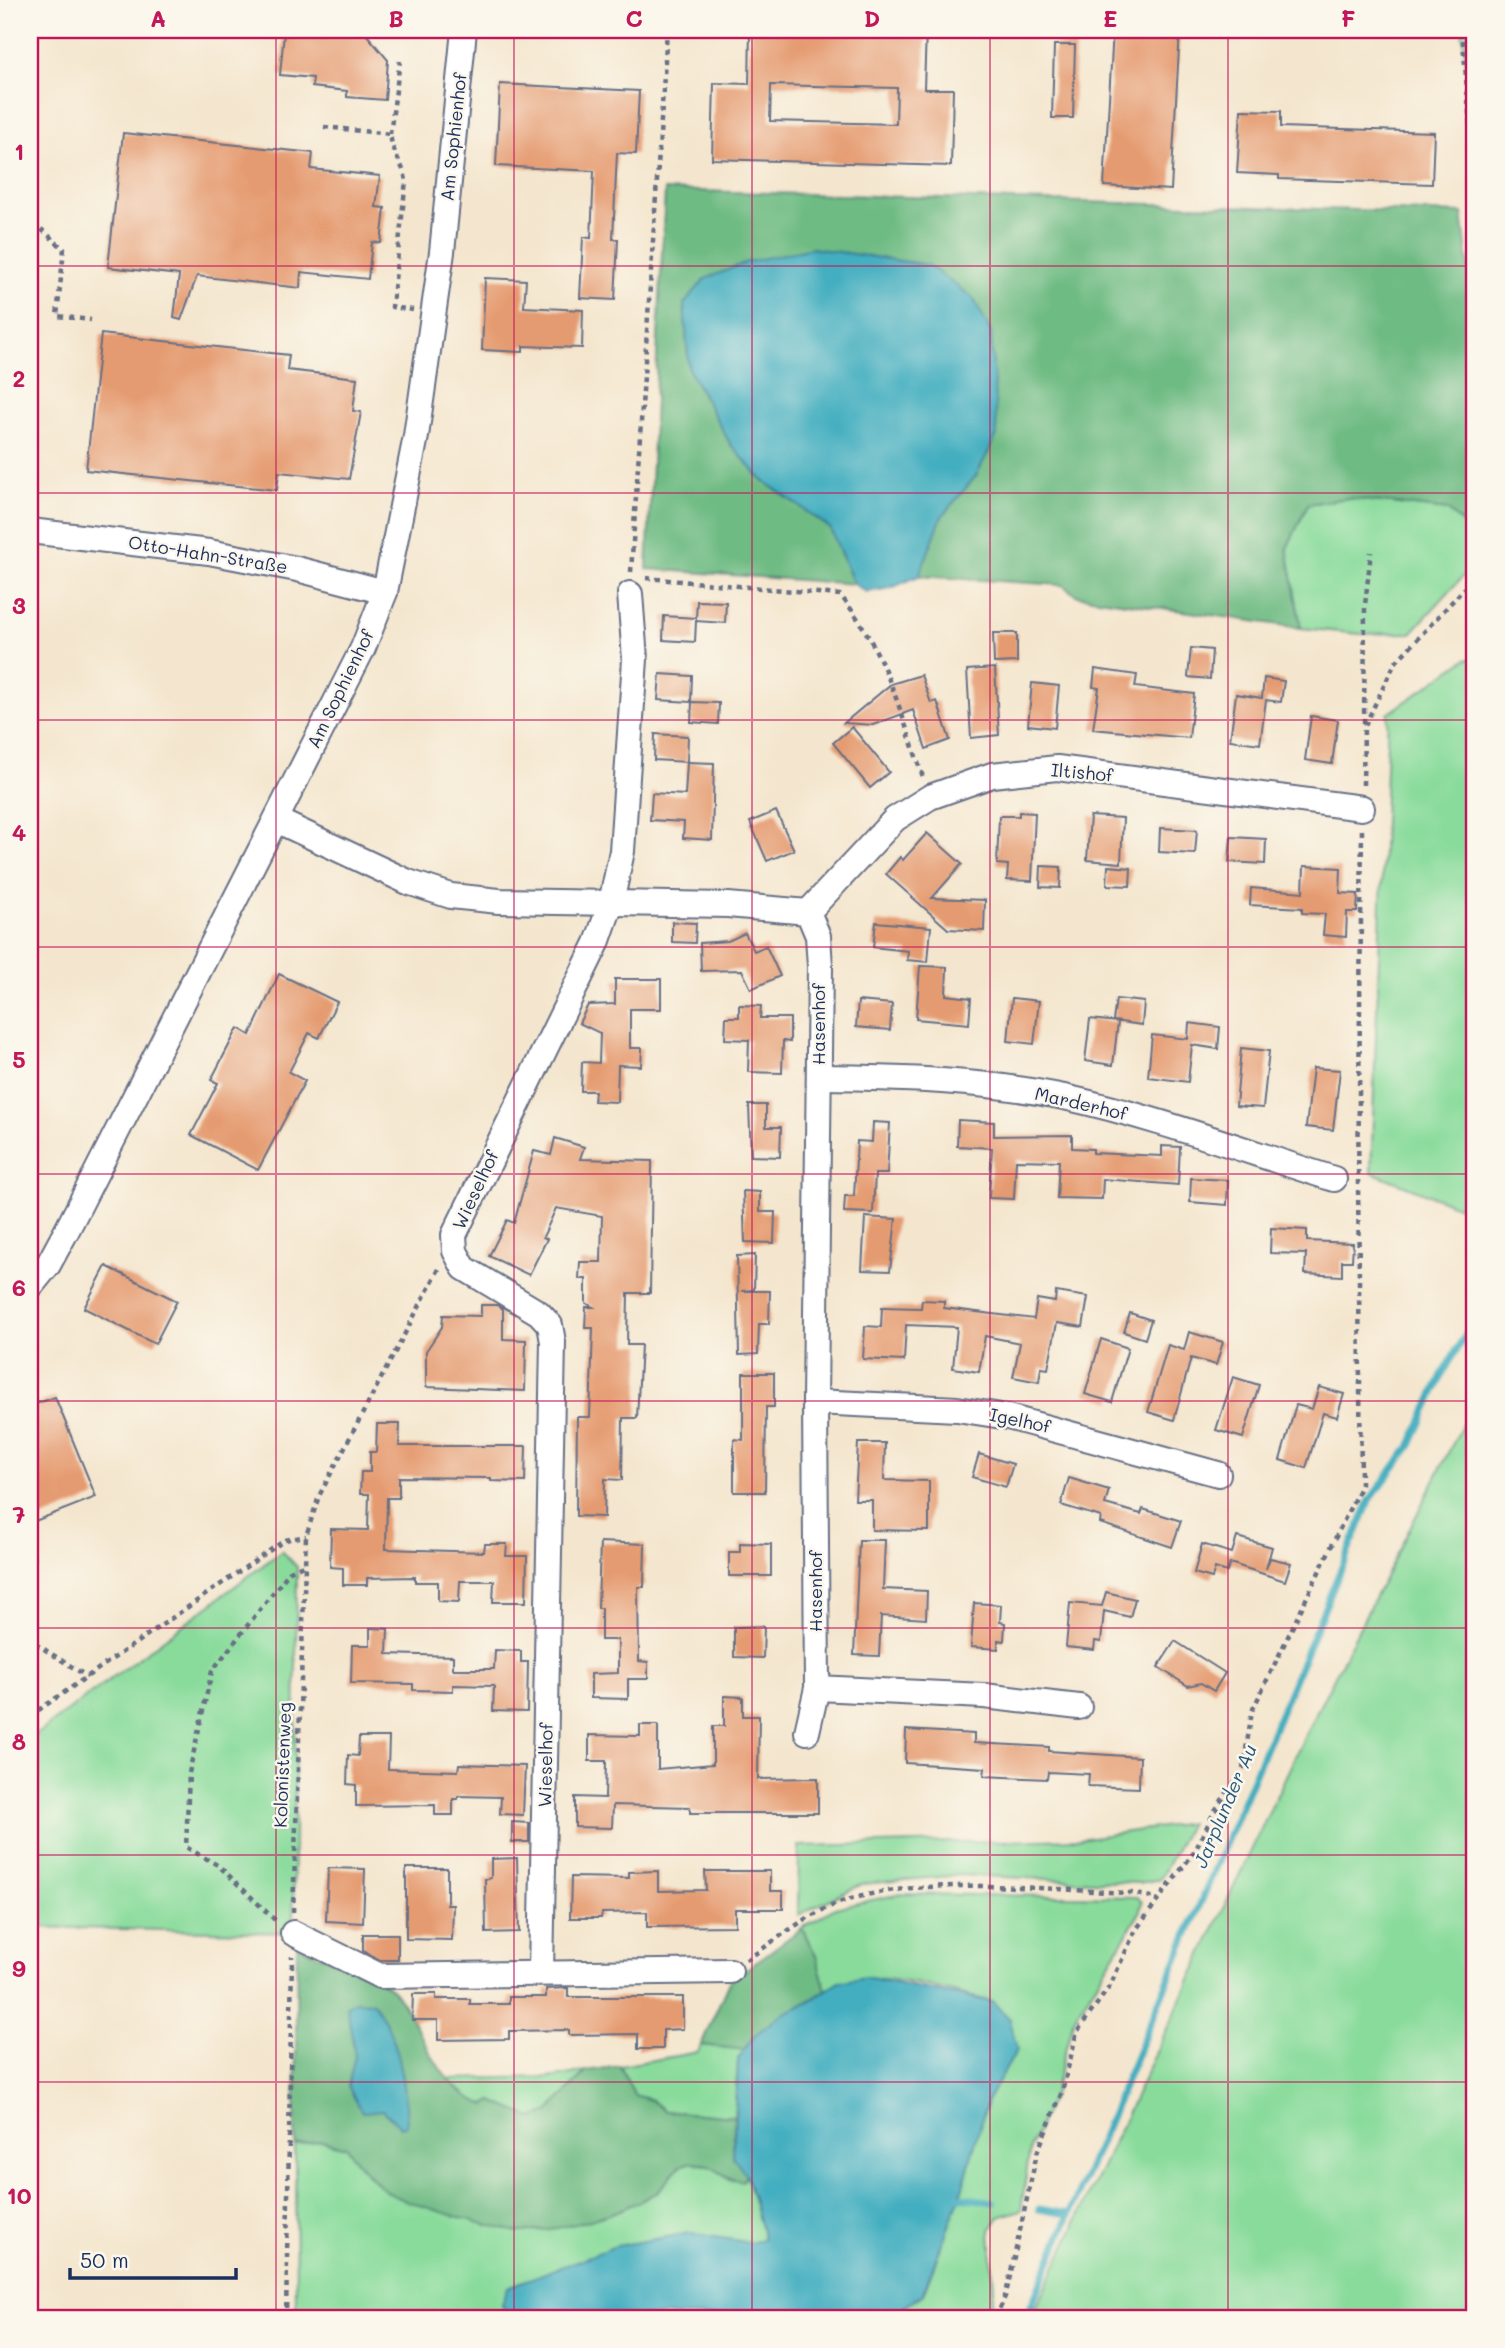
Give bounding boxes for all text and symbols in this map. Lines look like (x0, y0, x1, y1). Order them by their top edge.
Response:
text: A (150, 3, 166, 33)
text: B (388, 3, 404, 33)
text: C (625, 3, 643, 33)
text: D (864, 3, 880, 33)
text: E (1103, 3, 1117, 33)
text: F (1341, 3, 1355, 33)
street label: Am Sophienhof (434, 70, 472, 202)
text: 1 (14, 136, 24, 166)
text: 2 (13, 363, 25, 393)
street label: Otto-Hahn-Straße (127, 530, 290, 578)
text: 3 (12, 590, 26, 620)
street label: Am Sophienhof (301, 624, 380, 752)
street label: Iltishof (1050, 757, 1115, 787)
text: 4 (12, 817, 26, 847)
street label: Hasenhof (806, 982, 830, 1065)
text: 5 (12, 1044, 26, 1074)
street label: Marderhof (1033, 1081, 1131, 1126)
street label: Wieselhof (446, 1145, 504, 1233)
text: 6 (12, 1272, 26, 1302)
street label: Igelhof (987, 1402, 1054, 1438)
text: 7 (13, 1499, 26, 1529)
street label: Hasenhof (803, 1549, 827, 1632)
street label: Kolonistenweg (268, 1702, 296, 1828)
street label: Wieselhof (532, 1721, 558, 1808)
text: 8 (12, 1726, 26, 1756)
water label: Jarplunder Au (1187, 1740, 1262, 1872)
text: 9 (12, 1953, 26, 1983)
text: 10 (7, 2180, 32, 2210)
scale bar (70, 2236, 236, 2280)
text: 50 m (80, 2246, 129, 2273)

